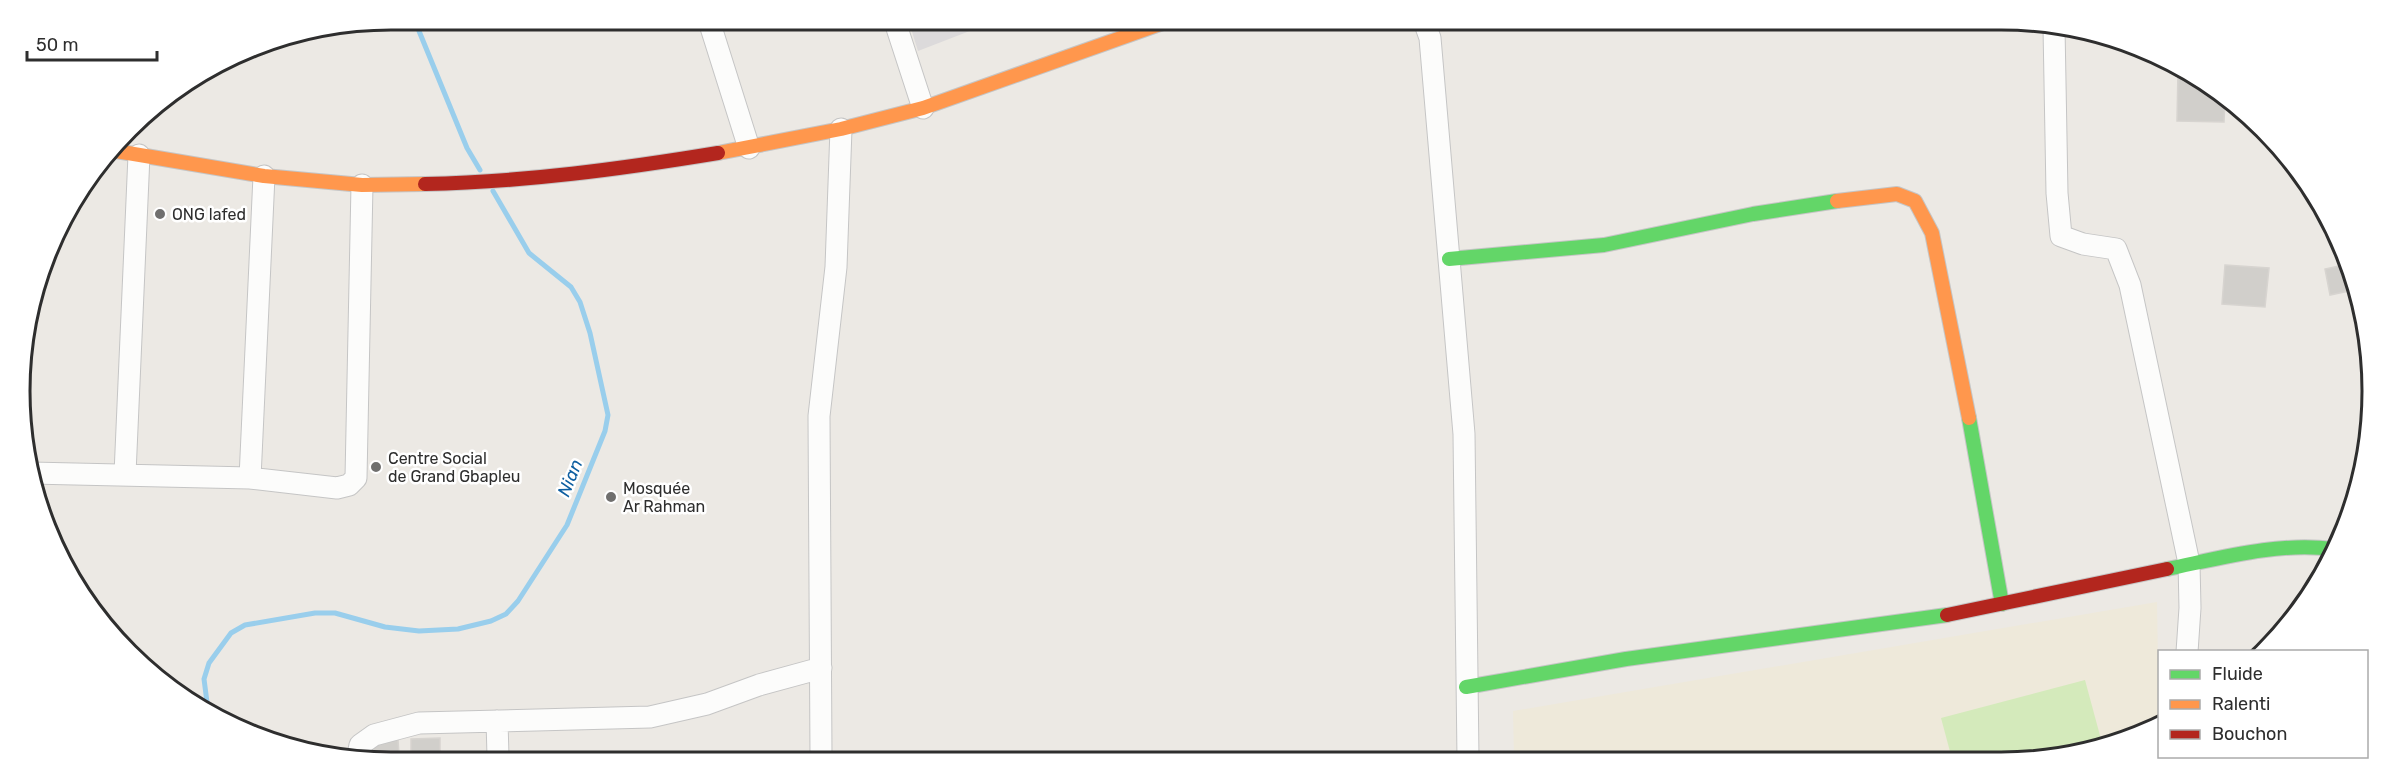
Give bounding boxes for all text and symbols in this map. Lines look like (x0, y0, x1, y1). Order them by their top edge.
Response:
scale bar (27, 24, 158, 62)
text: 50 m (36, 34, 79, 56)
place label: ONG lafed (172, 205, 246, 224)
marker: ONG lafed (153, 207, 167, 221)
place label: Centre Social de Grand Gbapleu (388, 449, 520, 486)
water label: Nian (553, 456, 587, 500)
marker: Centre Social de Grand Gbapleu (369, 460, 383, 474)
place label: Mosquée Ar Rahman (623, 479, 705, 516)
marker: Mosquée Ar Rahman (604, 490, 618, 504)
legend (2158, 650, 2368, 758)
text: Fluide (2212, 663, 2263, 685)
text: Ralenti (2212, 693, 2270, 715)
text: Bouchon (2212, 723, 2287, 745)

